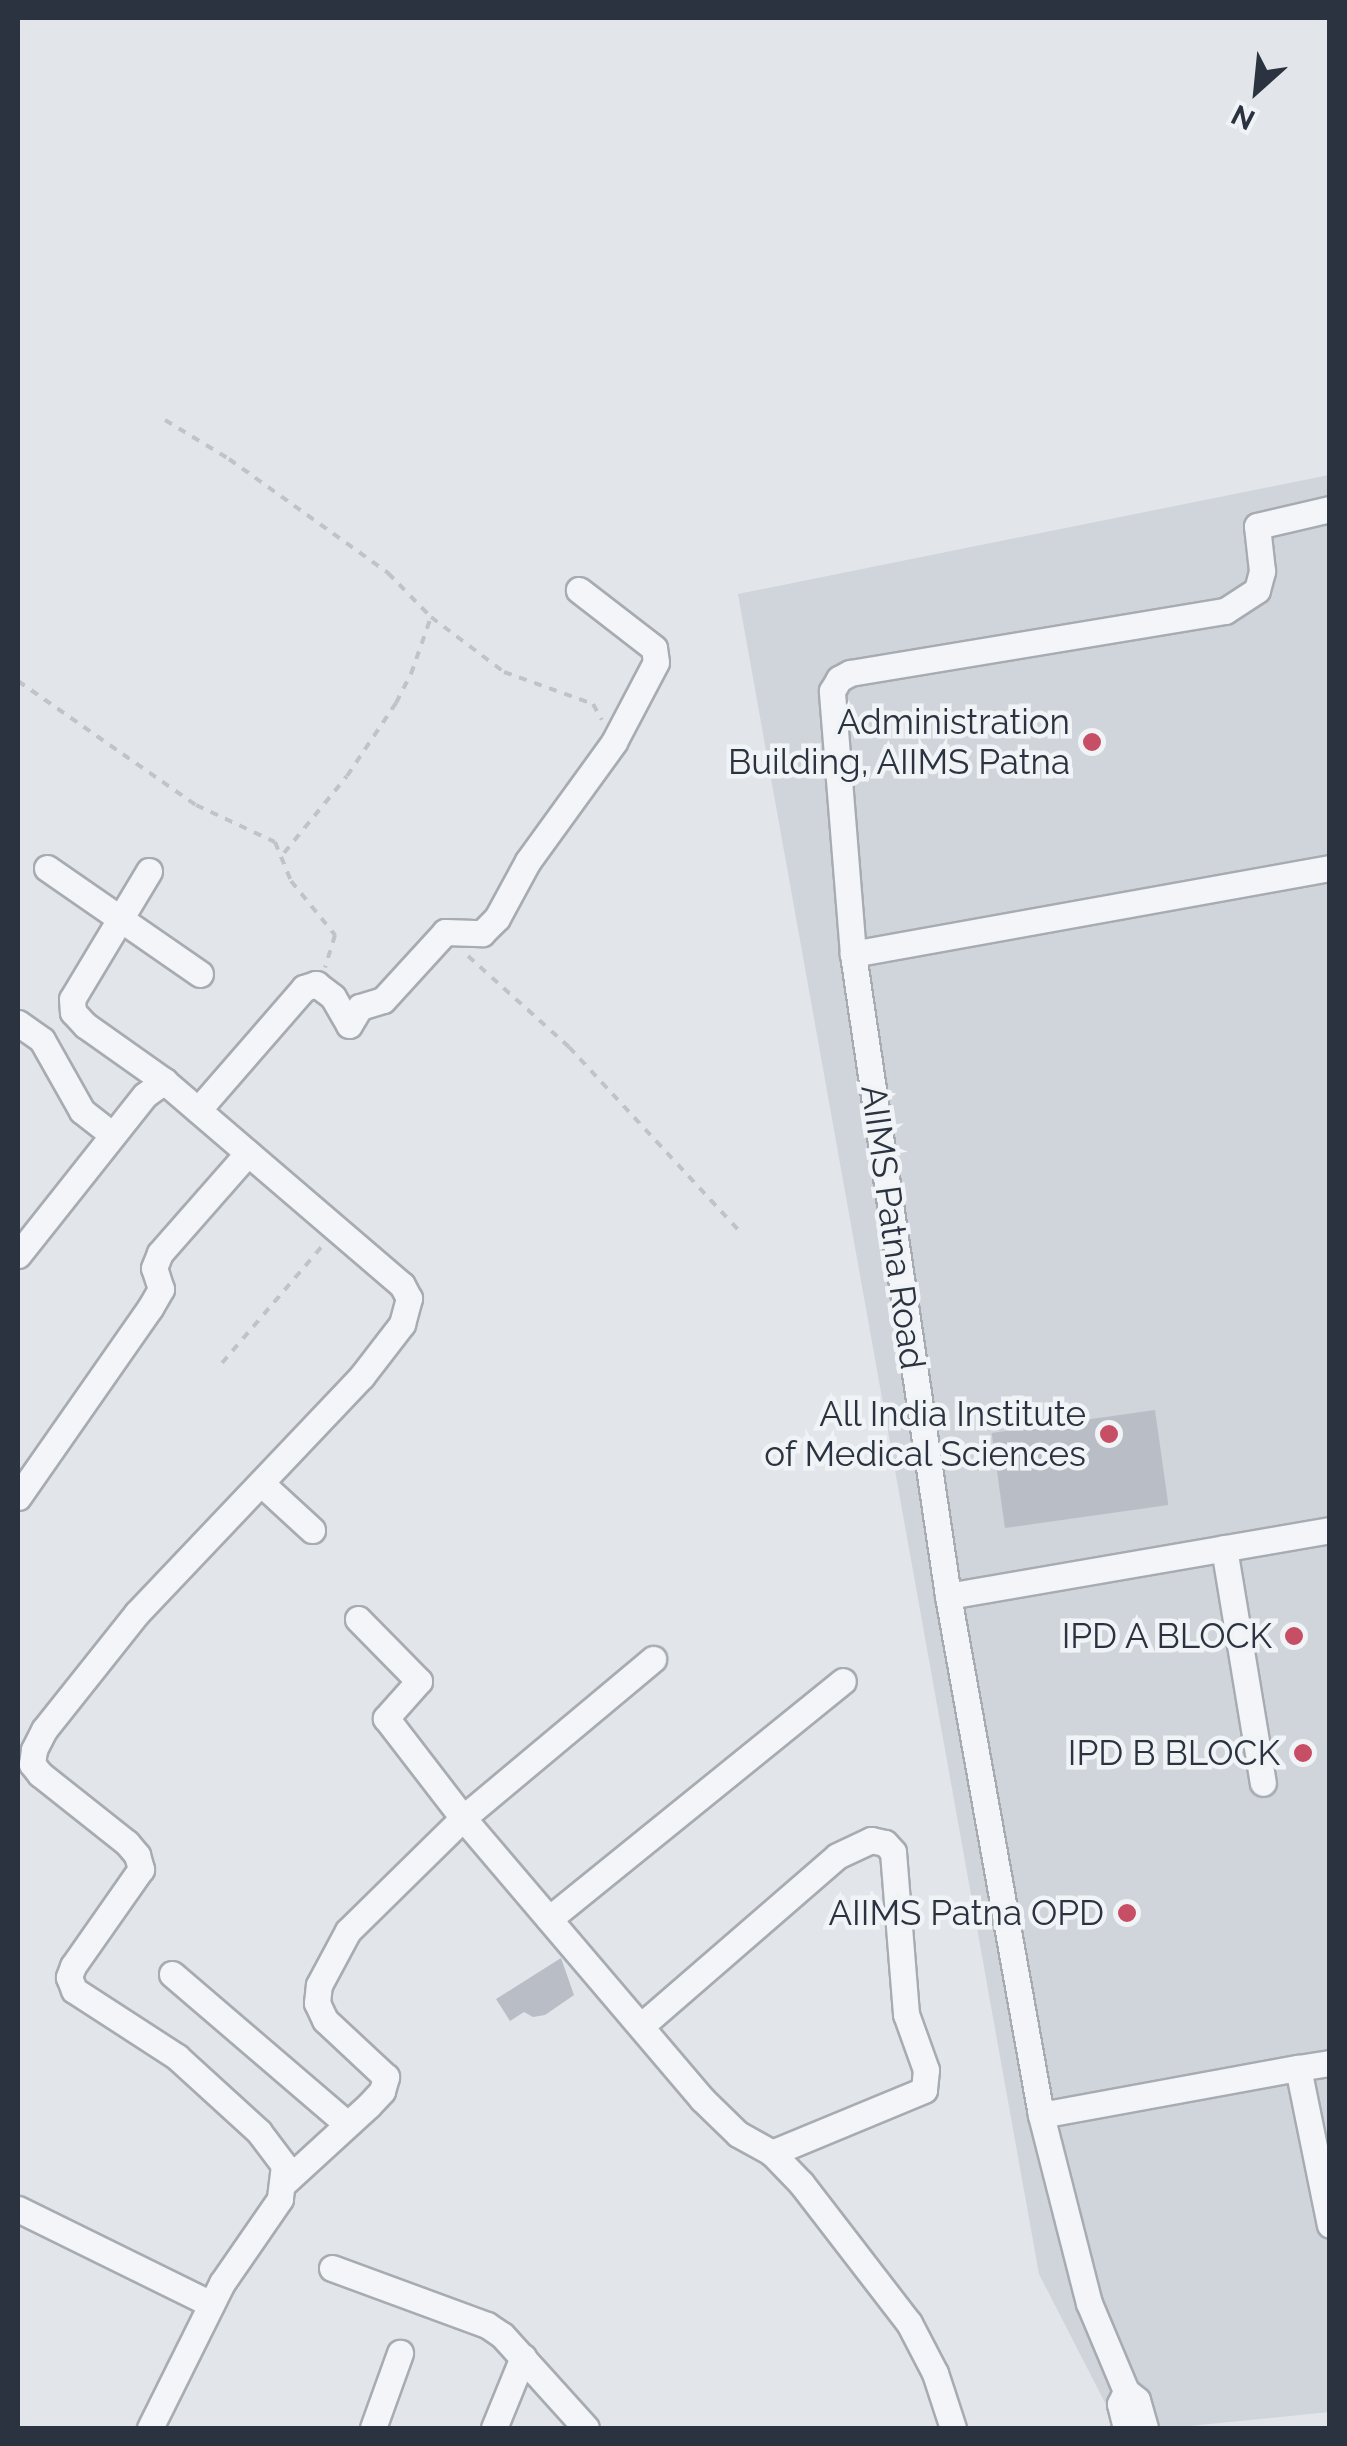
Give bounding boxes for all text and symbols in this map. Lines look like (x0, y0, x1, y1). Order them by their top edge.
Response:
north arrow (1207, 40, 1307, 140)
text: N (1226, 98, 1260, 137)
place label: Administration Building, AIIMS Patna (727, 701, 1070, 783)
marker: Administration Building, AIIMS Patna (1079, 729, 1105, 755)
street label: AIIMS Patna Road (852, 1082, 934, 1372)
place label: All India Institute of Medical Sciences (762, 1393, 1086, 1475)
marker: All India Institute of Medical Sciences (1096, 1421, 1122, 1447)
place label: IPD A BLOCK (1060, 1615, 1272, 1657)
marker: IPD A BLOCK (1281, 1623, 1307, 1649)
place label: IPD B BLOCK (1068, 1732, 1280, 1774)
marker: IPD B BLOCK (1290, 1740, 1316, 1766)
place label: AIIMS Patna OPD (828, 1892, 1104, 1934)
marker: AIIMS Patna OPD (1114, 1900, 1140, 1926)

